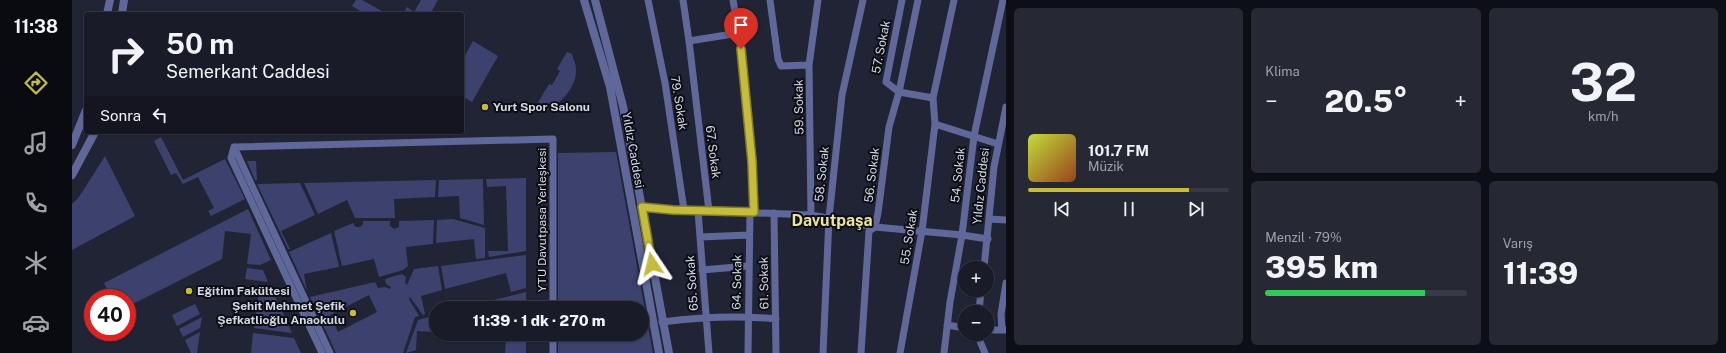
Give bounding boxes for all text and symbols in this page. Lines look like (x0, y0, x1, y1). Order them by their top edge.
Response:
pin (724, 8, 758, 49)
icon: arrive (730, 14, 752, 36)
text: 11:38 (14, 16, 58, 37)
street label: 57. Sokak (869, 19, 893, 75)
text: 50 m (166, 27, 234, 60)
icon: right (100, 28, 152, 80)
text: 32 (1570, 52, 1637, 113)
text: Semerkant Caddesi (166, 61, 330, 82)
text: Klima (1265, 64, 1300, 79)
icon: directions (22, 69, 50, 97)
street label: 79. Sokak (668, 75, 690, 131)
street label: 59. Sokak (792, 79, 806, 135)
text: 20.5° (1324, 83, 1408, 119)
text: − (1265, 88, 1278, 114)
text: + (1454, 88, 1467, 114)
place label: Yurt Spor Salonu (493, 100, 590, 114)
marker: Yurt Spor Salonu (480, 102, 490, 112)
icon: left (149, 104, 171, 126)
text: Sonra (100, 107, 141, 124)
text: km/h (1588, 109, 1619, 124)
street label: Yıldız Caddesi (619, 111, 647, 189)
street label: 67. Sokak (703, 125, 723, 180)
icon: music (22, 129, 50, 157)
text: 101.7 FM (1088, 142, 1149, 159)
street label: 58. Sokak (812, 145, 832, 202)
street label: 56. Sokak (862, 146, 882, 203)
street label: 54. Sokak (948, 146, 968, 203)
street label: Yıldız Caddesi (970, 147, 992, 225)
street label: YTU Davutpasa Yerleşkesi (535, 148, 549, 292)
text: Müzik (1088, 159, 1124, 174)
icon: phone (22, 189, 50, 217)
icon: previous (1051, 198, 1073, 220)
icon: pause (1118, 198, 1140, 220)
icon: next (1185, 198, 1207, 220)
street label: 55. Sokak (898, 208, 920, 266)
district label: Davutpaşa (792, 211, 873, 230)
text: Menzil · 79% (1265, 230, 1342, 245)
text: Varış (1503, 236, 1533, 251)
position arrow (631, 243, 673, 285)
icon: climate (22, 249, 50, 277)
text: 395 km (1265, 249, 1378, 285)
street label: 64. Sokak (730, 254, 744, 310)
street label: 65. Sokak (683, 255, 701, 311)
text: 11:39 (1503, 255, 1578, 291)
street label: 61. Sokak (757, 256, 771, 309)
map controls (958, 261, 994, 341)
button: + (958, 261, 994, 297)
place label: Eğitim Fakültesi (197, 284, 290, 298)
marker: Eğitim Fakültesi (184, 286, 194, 296)
speed limit sign: 40 (84, 289, 136, 341)
place label: Şehit Mehmet Şefik Şefkatlioğlu Anaokulu (217, 299, 345, 327)
button: − (958, 305, 994, 341)
marker: Şehit Mehmet Şefik Şefkatlioğlu Anaokulu (348, 308, 358, 318)
icon: car (22, 309, 50, 337)
text: 11:39 · 1 dk · 270 m (473, 312, 605, 329)

